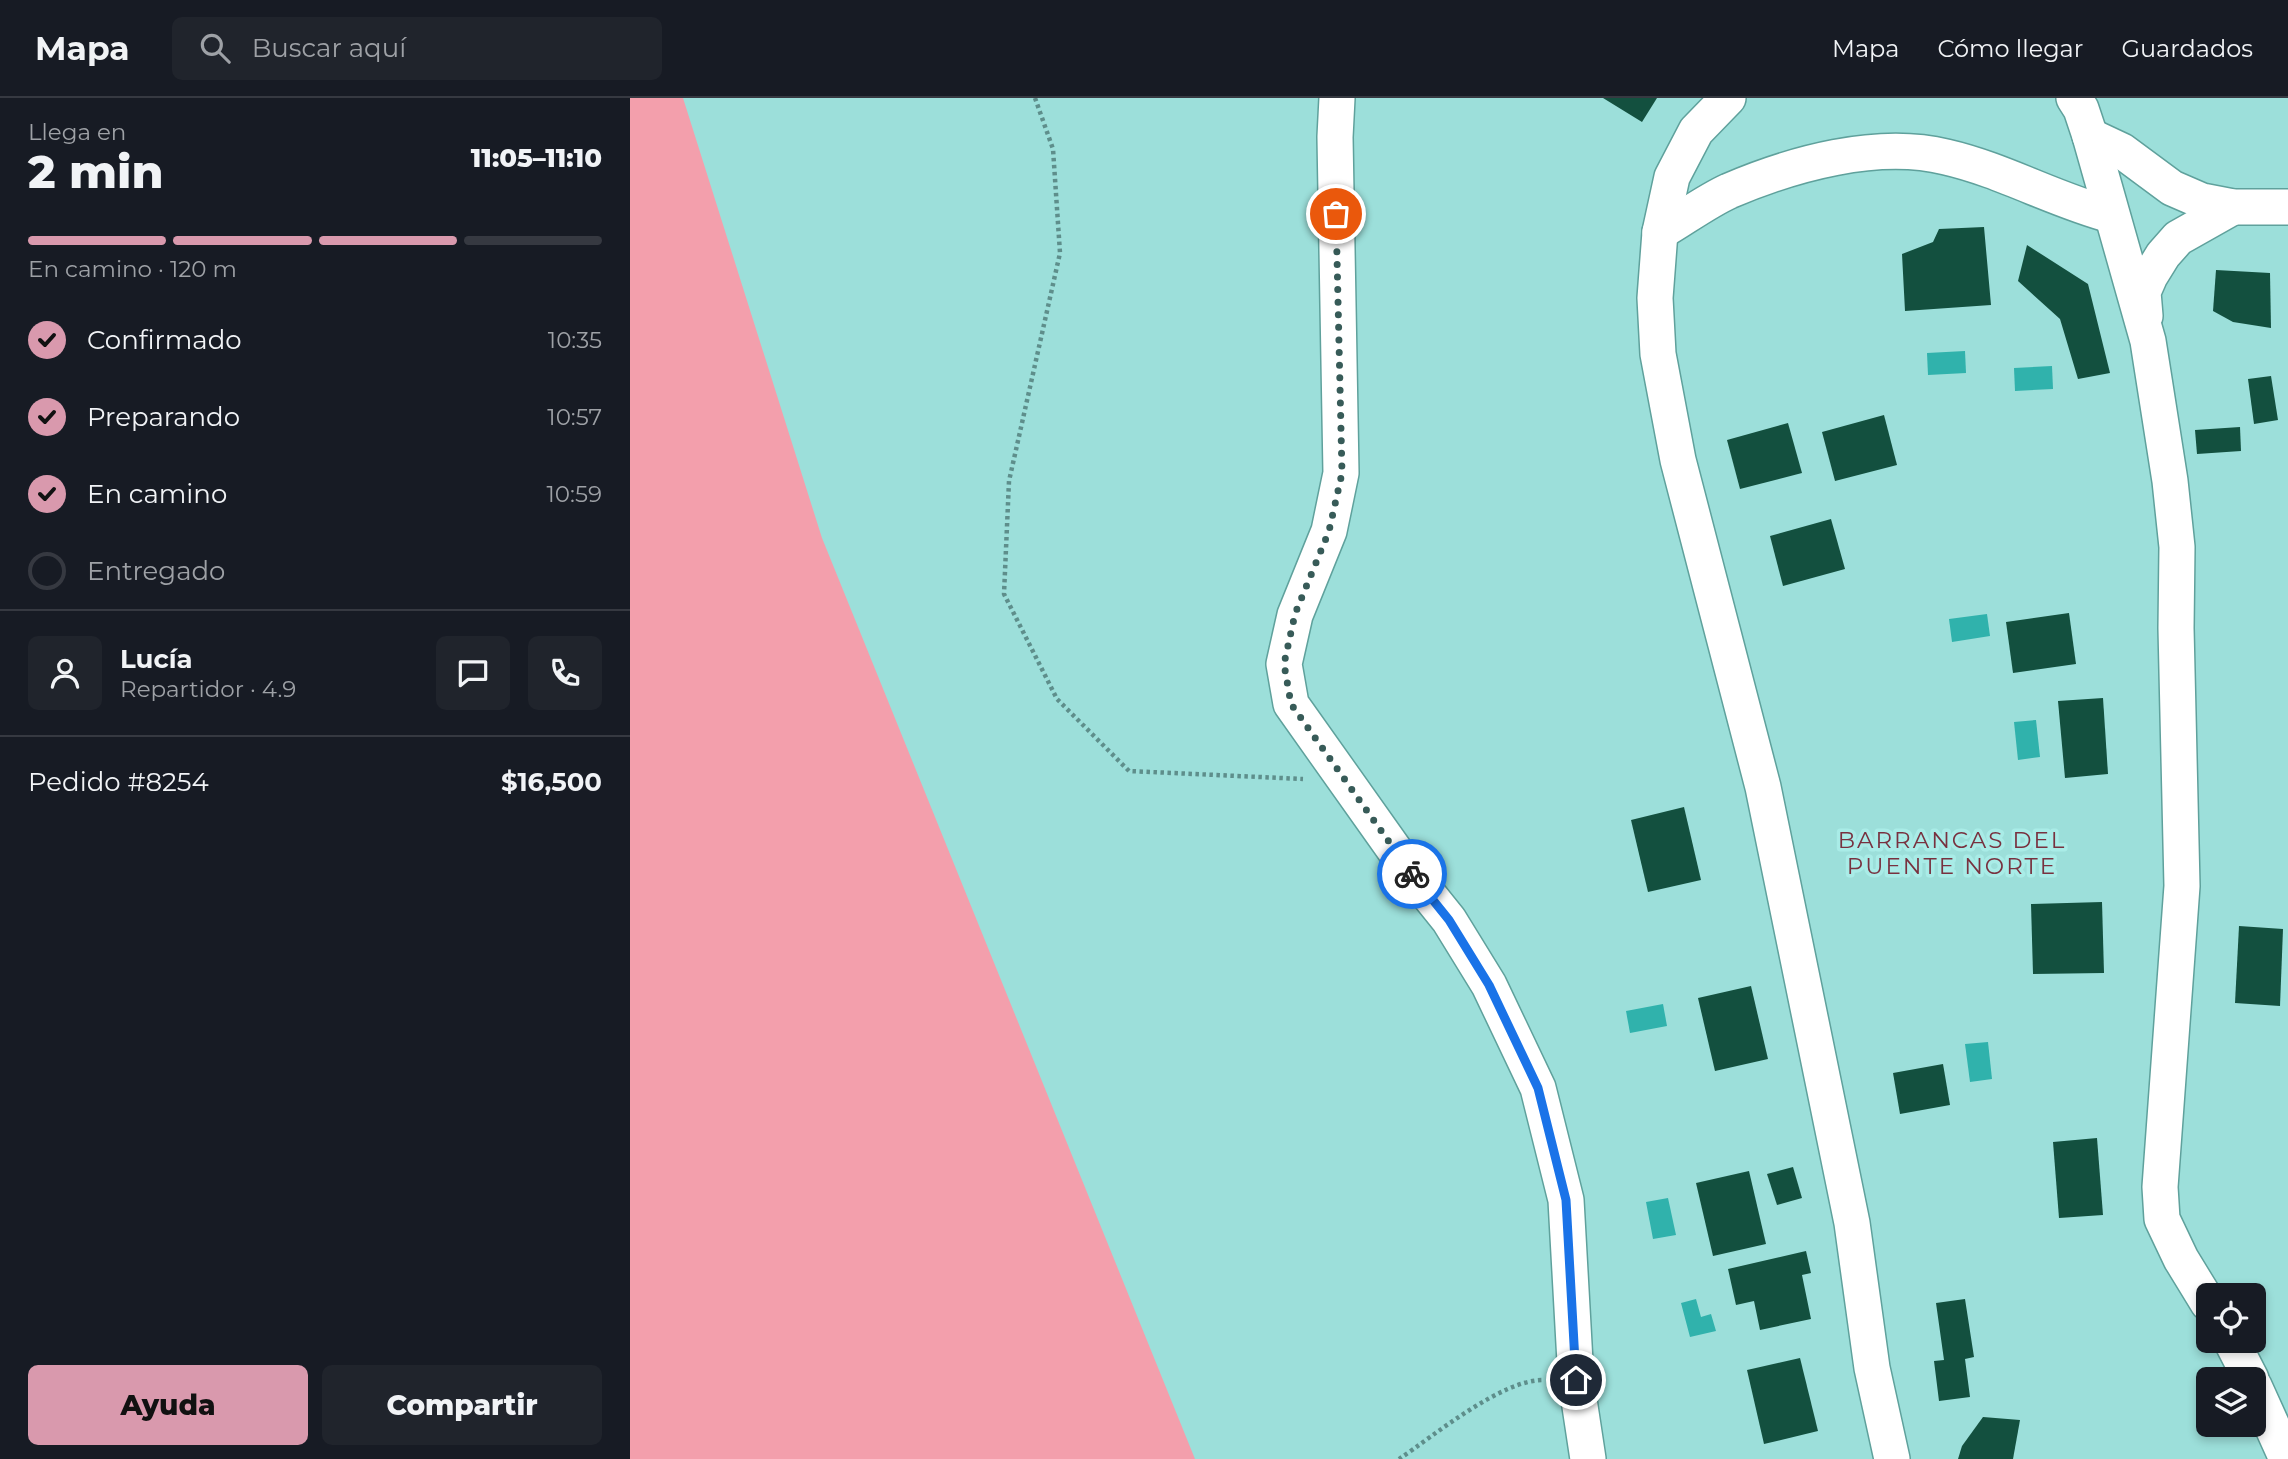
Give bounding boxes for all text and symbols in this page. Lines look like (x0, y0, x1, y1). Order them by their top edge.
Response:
search box (172, 17, 662, 80)
text: Mapa (35, 28, 130, 68)
icon: search (196, 29, 234, 67)
text: Buscar aquí (252, 32, 406, 64)
text: Mapa (1832, 34, 1899, 63)
text: Cómo llegar (1937, 34, 2083, 63)
text: Guardados (2121, 34, 2253, 63)
text: Llega en (28, 118, 126, 146)
text: 11:05–11:10 (471, 142, 602, 174)
text: 2 min (28, 143, 163, 200)
pin (1306, 184, 1366, 244)
icon: bag (1317, 195, 1355, 233)
text: En camino · 120 m (28, 255, 237, 283)
icon: check (28, 321, 66, 359)
text: Confirmado (87, 324, 242, 356)
text: 10:35 (548, 326, 602, 354)
icon: check (28, 398, 66, 436)
text: Preparando (87, 401, 240, 433)
text: 10:57 (547, 403, 602, 431)
icon: check (28, 475, 66, 513)
text: En camino (87, 478, 227, 510)
text: 10:59 (547, 480, 602, 508)
text: Entregado (87, 555, 225, 587)
button: person (28, 636, 102, 710)
button: chat (436, 636, 510, 710)
button: phone (528, 636, 602, 710)
text: Lucía (120, 643, 193, 675)
text: Repartidor · 4.9 (120, 675, 296, 703)
text: Pedido #8254 (28, 766, 209, 798)
text: $16,500 (501, 766, 602, 798)
district label: BARRANCAS DEL PUENTE NORTE (1838, 826, 2066, 880)
courier (1377, 839, 1447, 909)
icon: bike (1393, 855, 1431, 893)
map controls (2196, 1283, 2266, 1437)
button: locate (2196, 1283, 2266, 1353)
pin (1546, 1350, 1606, 1410)
icon: home (1557, 1361, 1595, 1399)
button: Ayuda (28, 1365, 308, 1445)
button: Compartir (322, 1365, 602, 1445)
button: layers (2196, 1367, 2266, 1437)

